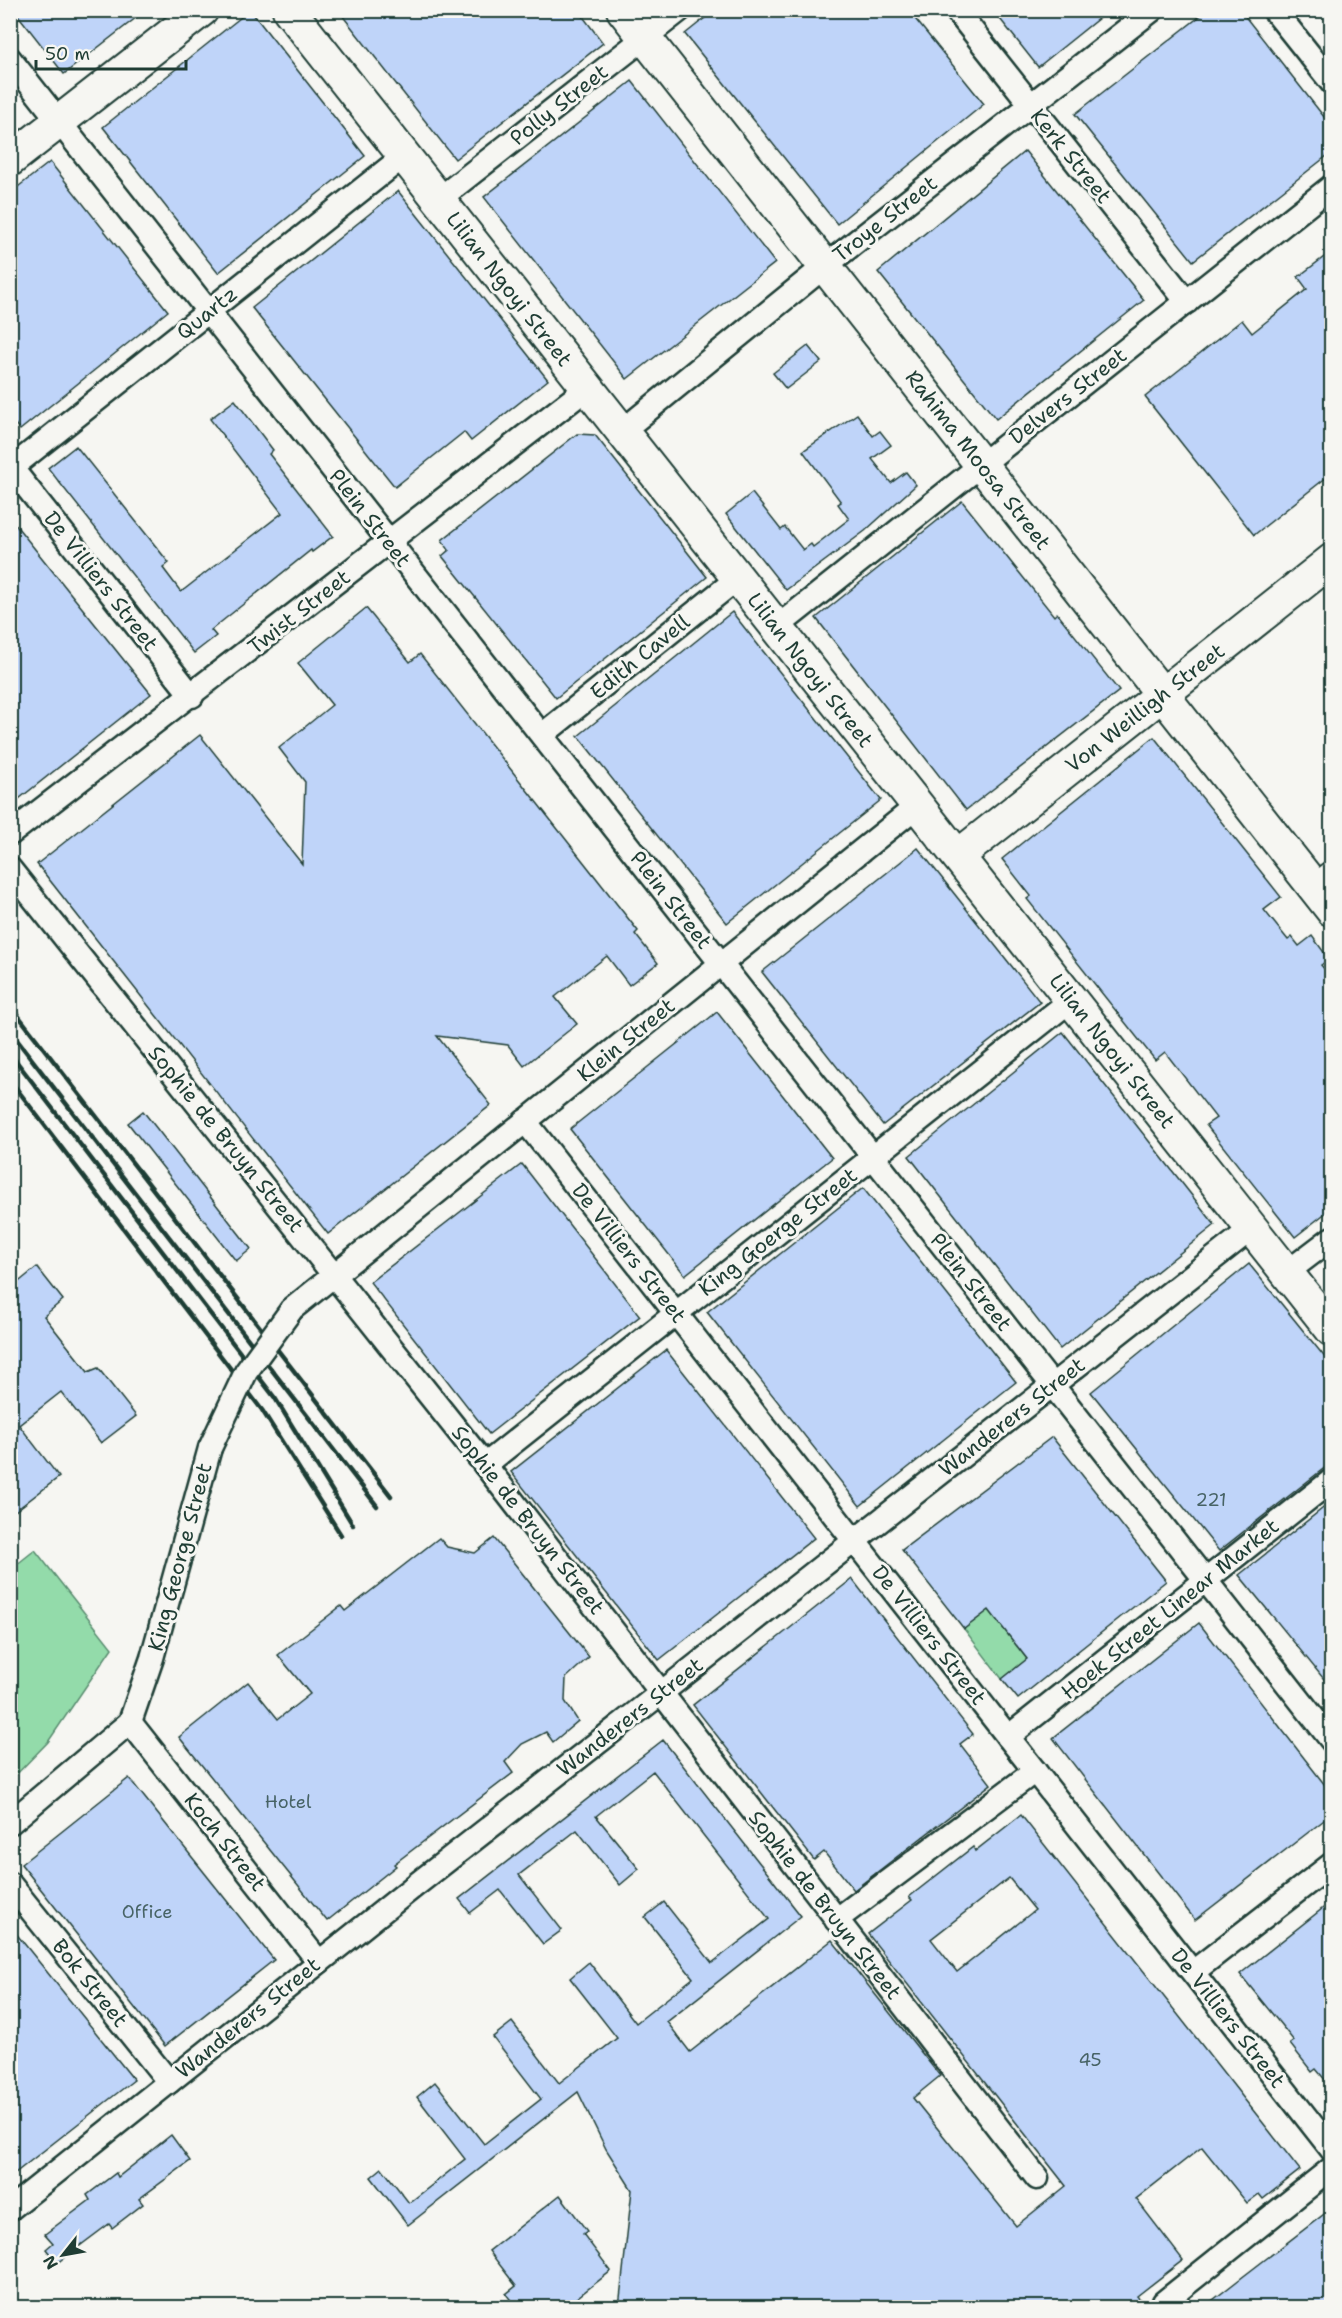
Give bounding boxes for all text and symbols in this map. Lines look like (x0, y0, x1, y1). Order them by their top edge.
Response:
scale bar (36, 33, 186, 71)
text: 50 m (45, 42, 90, 66)
street label: Polly Street (504, 58, 614, 152)
street label: Kerk Street (1024, 103, 1118, 209)
street label: Troye Street (827, 169, 943, 269)
street label: Lilian Ngoyi Street (440, 206, 578, 372)
street label: Quartz (171, 280, 243, 346)
street label: Delvers Street (1003, 341, 1133, 451)
street label: Rahima Moosa Street (899, 364, 1057, 556)
street label: Plein Street (323, 463, 417, 573)
street label: De Villiers Street (37, 505, 165, 657)
street label: Twist Street (242, 563, 356, 661)
street label: Lilian Ngoyi Street (741, 587, 879, 753)
street label: Edith Cavell (584, 608, 696, 706)
street label: Von Weilligh Street (1060, 637, 1230, 779)
street label: Plein Street (624, 845, 718, 955)
street label: Lilian Ngoyi Street (1043, 968, 1181, 1134)
street label: Klein Street (571, 992, 681, 1088)
street label: Sophie de Bruyn Street (142, 1040, 310, 1238)
street label: King Goerge Street (693, 1161, 863, 1303)
street label: De Villiers Street (565, 1177, 693, 1329)
street label: Plein Street (924, 1227, 1018, 1337)
street label: Wanderers Street (933, 1351, 1091, 1483)
street label: Sophie de Bruyn Street (445, 1420, 611, 1620)
street label: King George Street (141, 1460, 219, 1654)
house number: 221 (1196, 1488, 1226, 1512)
street label: Hoek Street Linear Market (1055, 1512, 1285, 1706)
street label: De Villiers Street (865, 1559, 993, 1711)
street label: Wanderers Street (551, 1651, 709, 1783)
street label: Koch Street (178, 1787, 272, 1897)
house number: Hotel (265, 1790, 312, 1814)
street label: Sophie de Bruyn Street (742, 1805, 908, 2005)
house number: Office (122, 1900, 172, 1924)
street label: Bok Street (46, 1933, 134, 2033)
street label: De Villiers Street (1164, 1942, 1292, 2094)
street label: Wanderers Street (170, 1951, 326, 2085)
house number: 45 (1078, 2048, 1102, 2072)
north arrow (33, 2225, 93, 2285)
text: N (38, 2252, 63, 2273)

